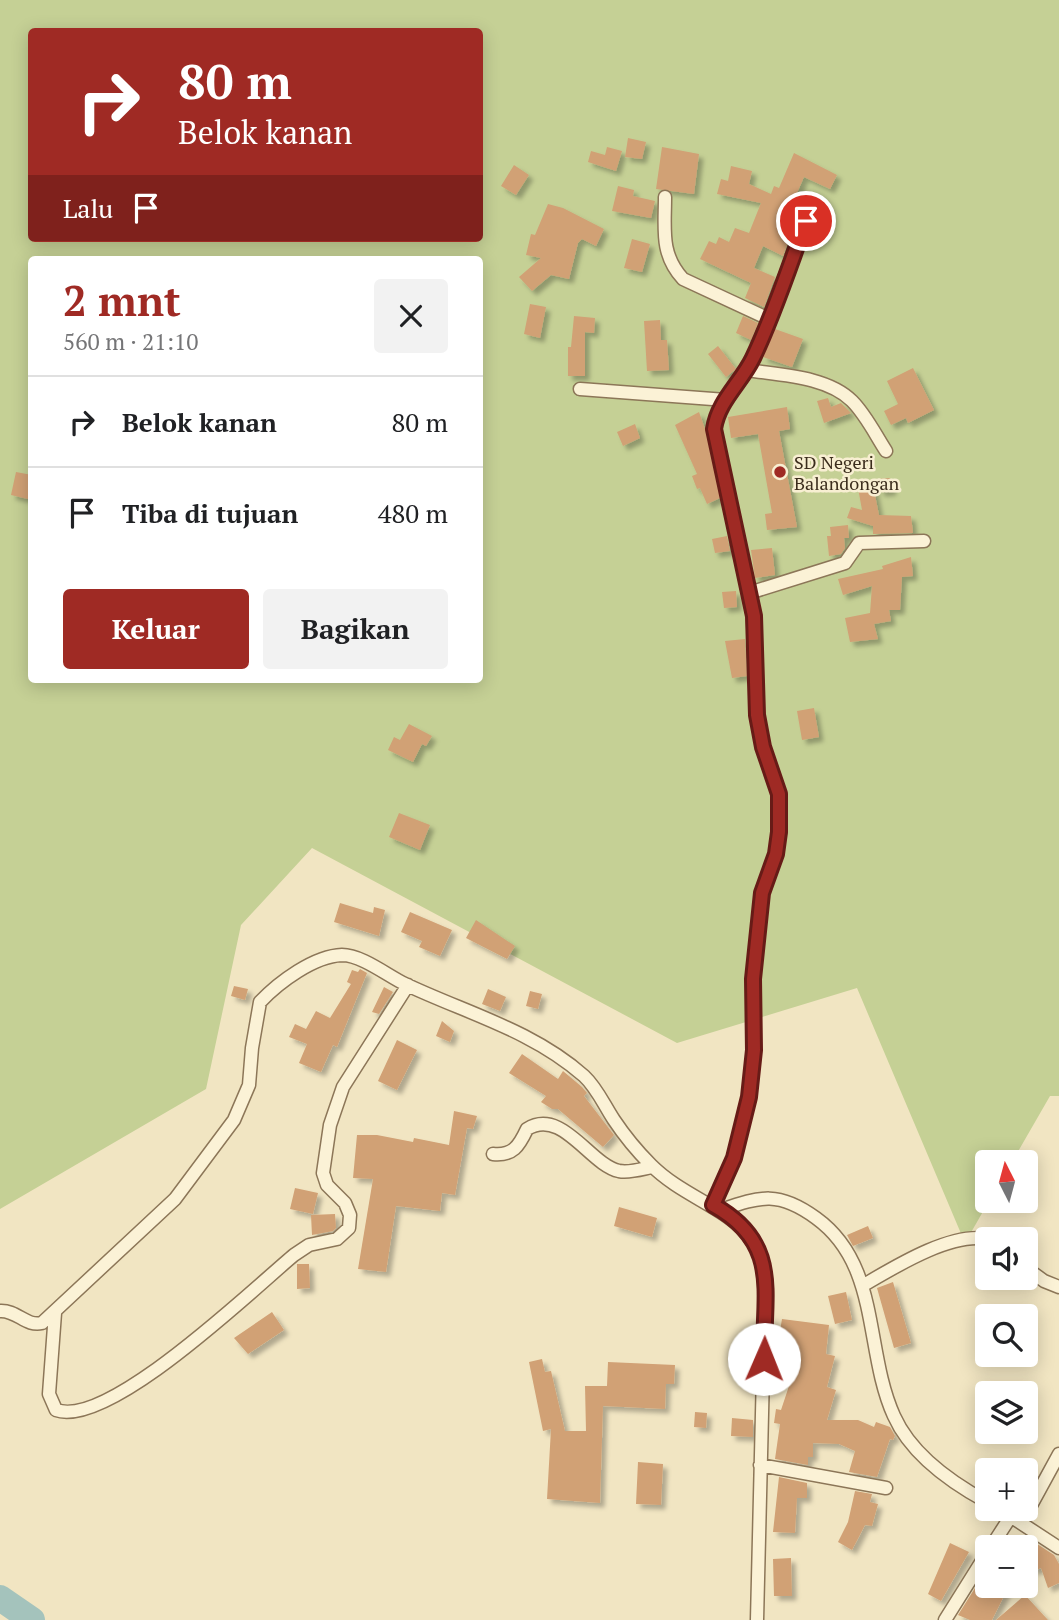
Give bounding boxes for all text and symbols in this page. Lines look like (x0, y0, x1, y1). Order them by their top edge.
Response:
text: 80 m (178, 48, 292, 113)
icon: right (63, 56, 154, 147)
text: Belok kanan (178, 111, 352, 153)
icon: arrive (127, 189, 165, 227)
text: Lalu (63, 191, 113, 225)
pin (776, 191, 836, 251)
icon: arrive (787, 202, 825, 240)
text: 2 mnt (63, 272, 181, 328)
button: close (374, 279, 448, 353)
text: 560 m · 21:10 (63, 326, 198, 357)
icon: right (63, 403, 101, 441)
text: Belok kanan (122, 405, 277, 439)
text: 80 m (392, 405, 448, 439)
place label: SD Negeri Balandongan (794, 450, 900, 495)
marker: SD Negeri Balandongan (772, 464, 788, 480)
icon: arrive (63, 494, 101, 532)
text: Tiba di tujuan (122, 496, 298, 530)
text: 480 m (378, 496, 448, 530)
button: Keluar (63, 589, 249, 669)
button: Bagikan (263, 589, 448, 669)
north arrow (975, 1150, 1038, 1213)
map controls (975, 1150, 1038, 1598)
button: sound (975, 1227, 1038, 1290)
button: search (975, 1304, 1038, 1367)
position arrow (727, 1322, 801, 1396)
button: layers (975, 1381, 1038, 1444)
button: + (975, 1458, 1038, 1521)
button: − (975, 1535, 1038, 1598)

